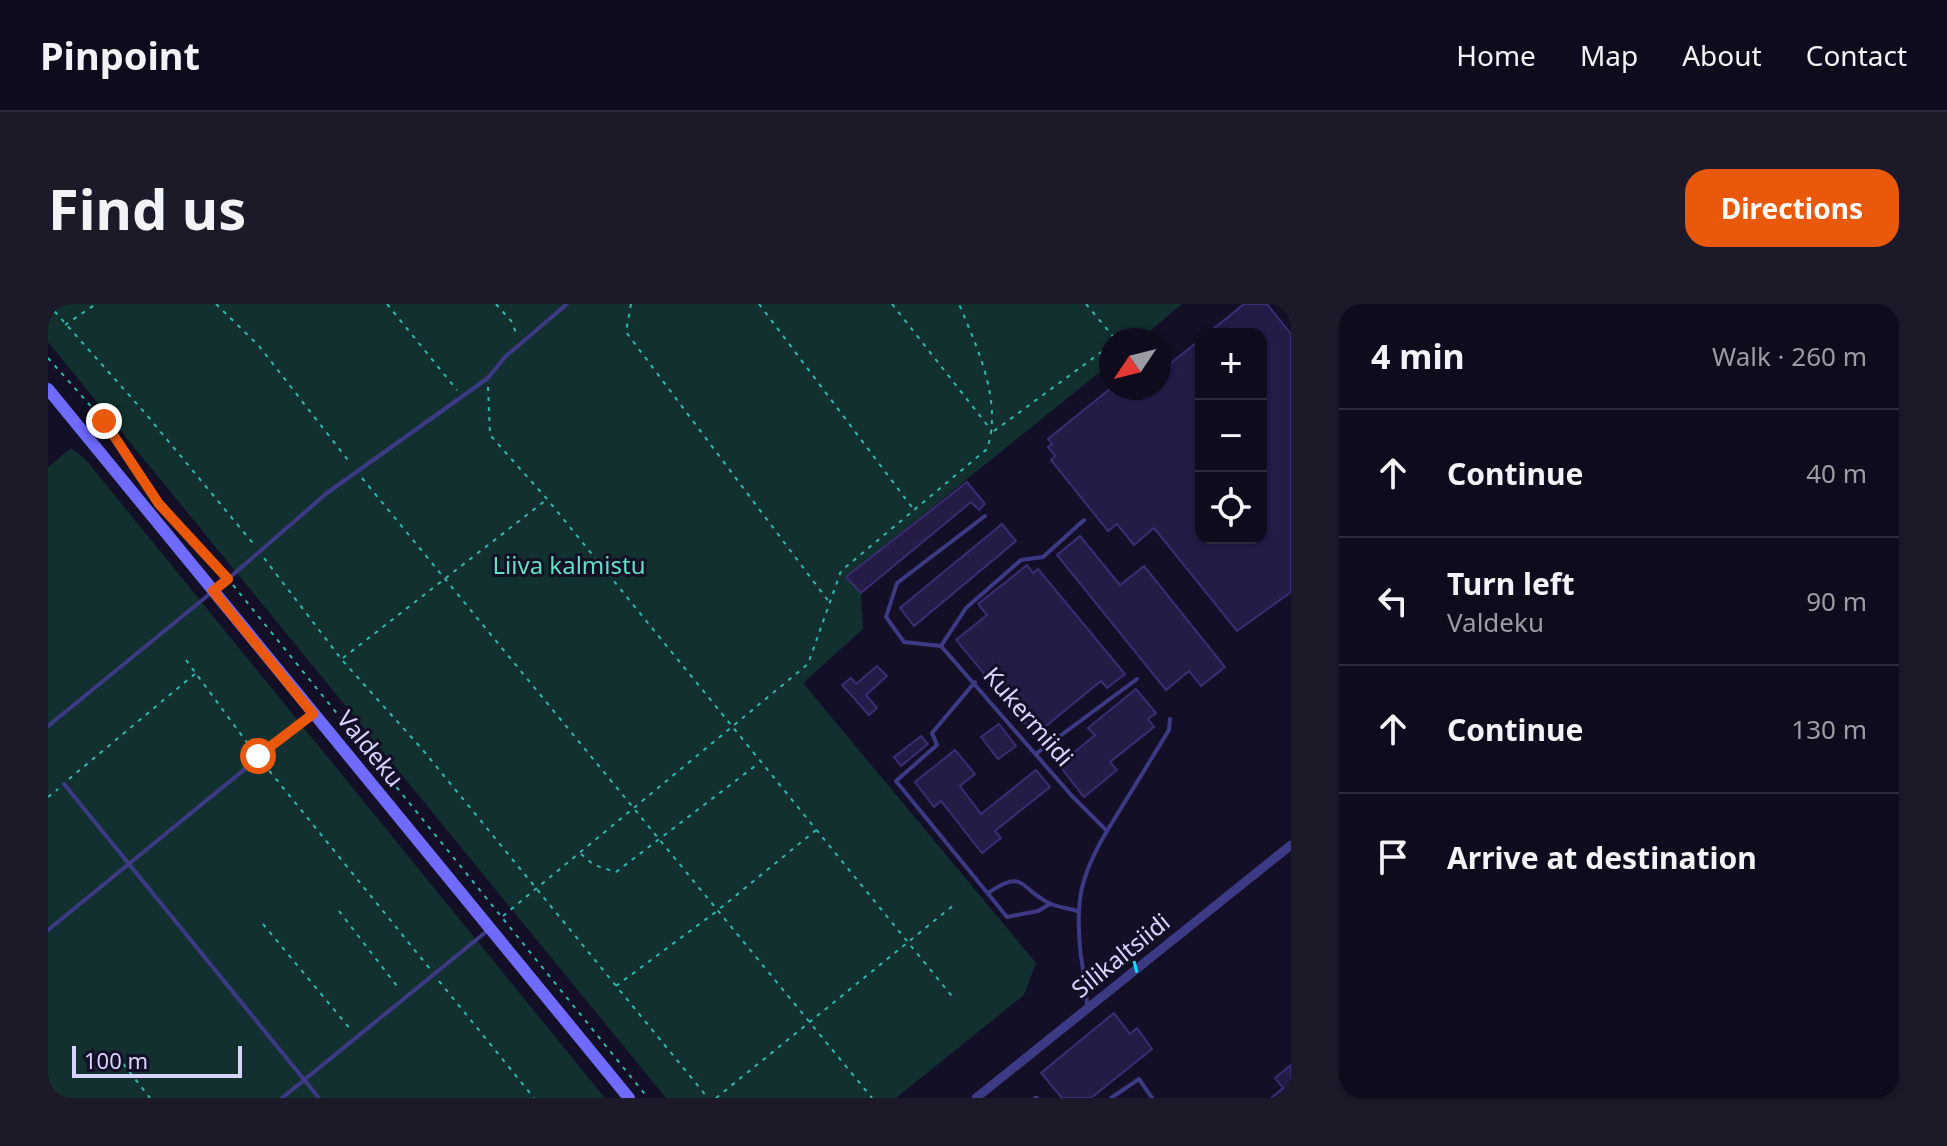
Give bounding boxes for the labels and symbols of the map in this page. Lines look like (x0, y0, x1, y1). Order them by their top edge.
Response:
north arrow (1099, 328, 1171, 400)
route end (86, 403, 122, 439)
park label: Liiva kalmistu (493, 548, 645, 581)
street label: Kukermiidi (977, 659, 1082, 773)
street label: Valdeku (330, 703, 412, 793)
route start (240, 738, 276, 774)
street label: Silikaltsiidi (1064, 905, 1176, 1005)
scale bar (72, 1042, 242, 1078)

